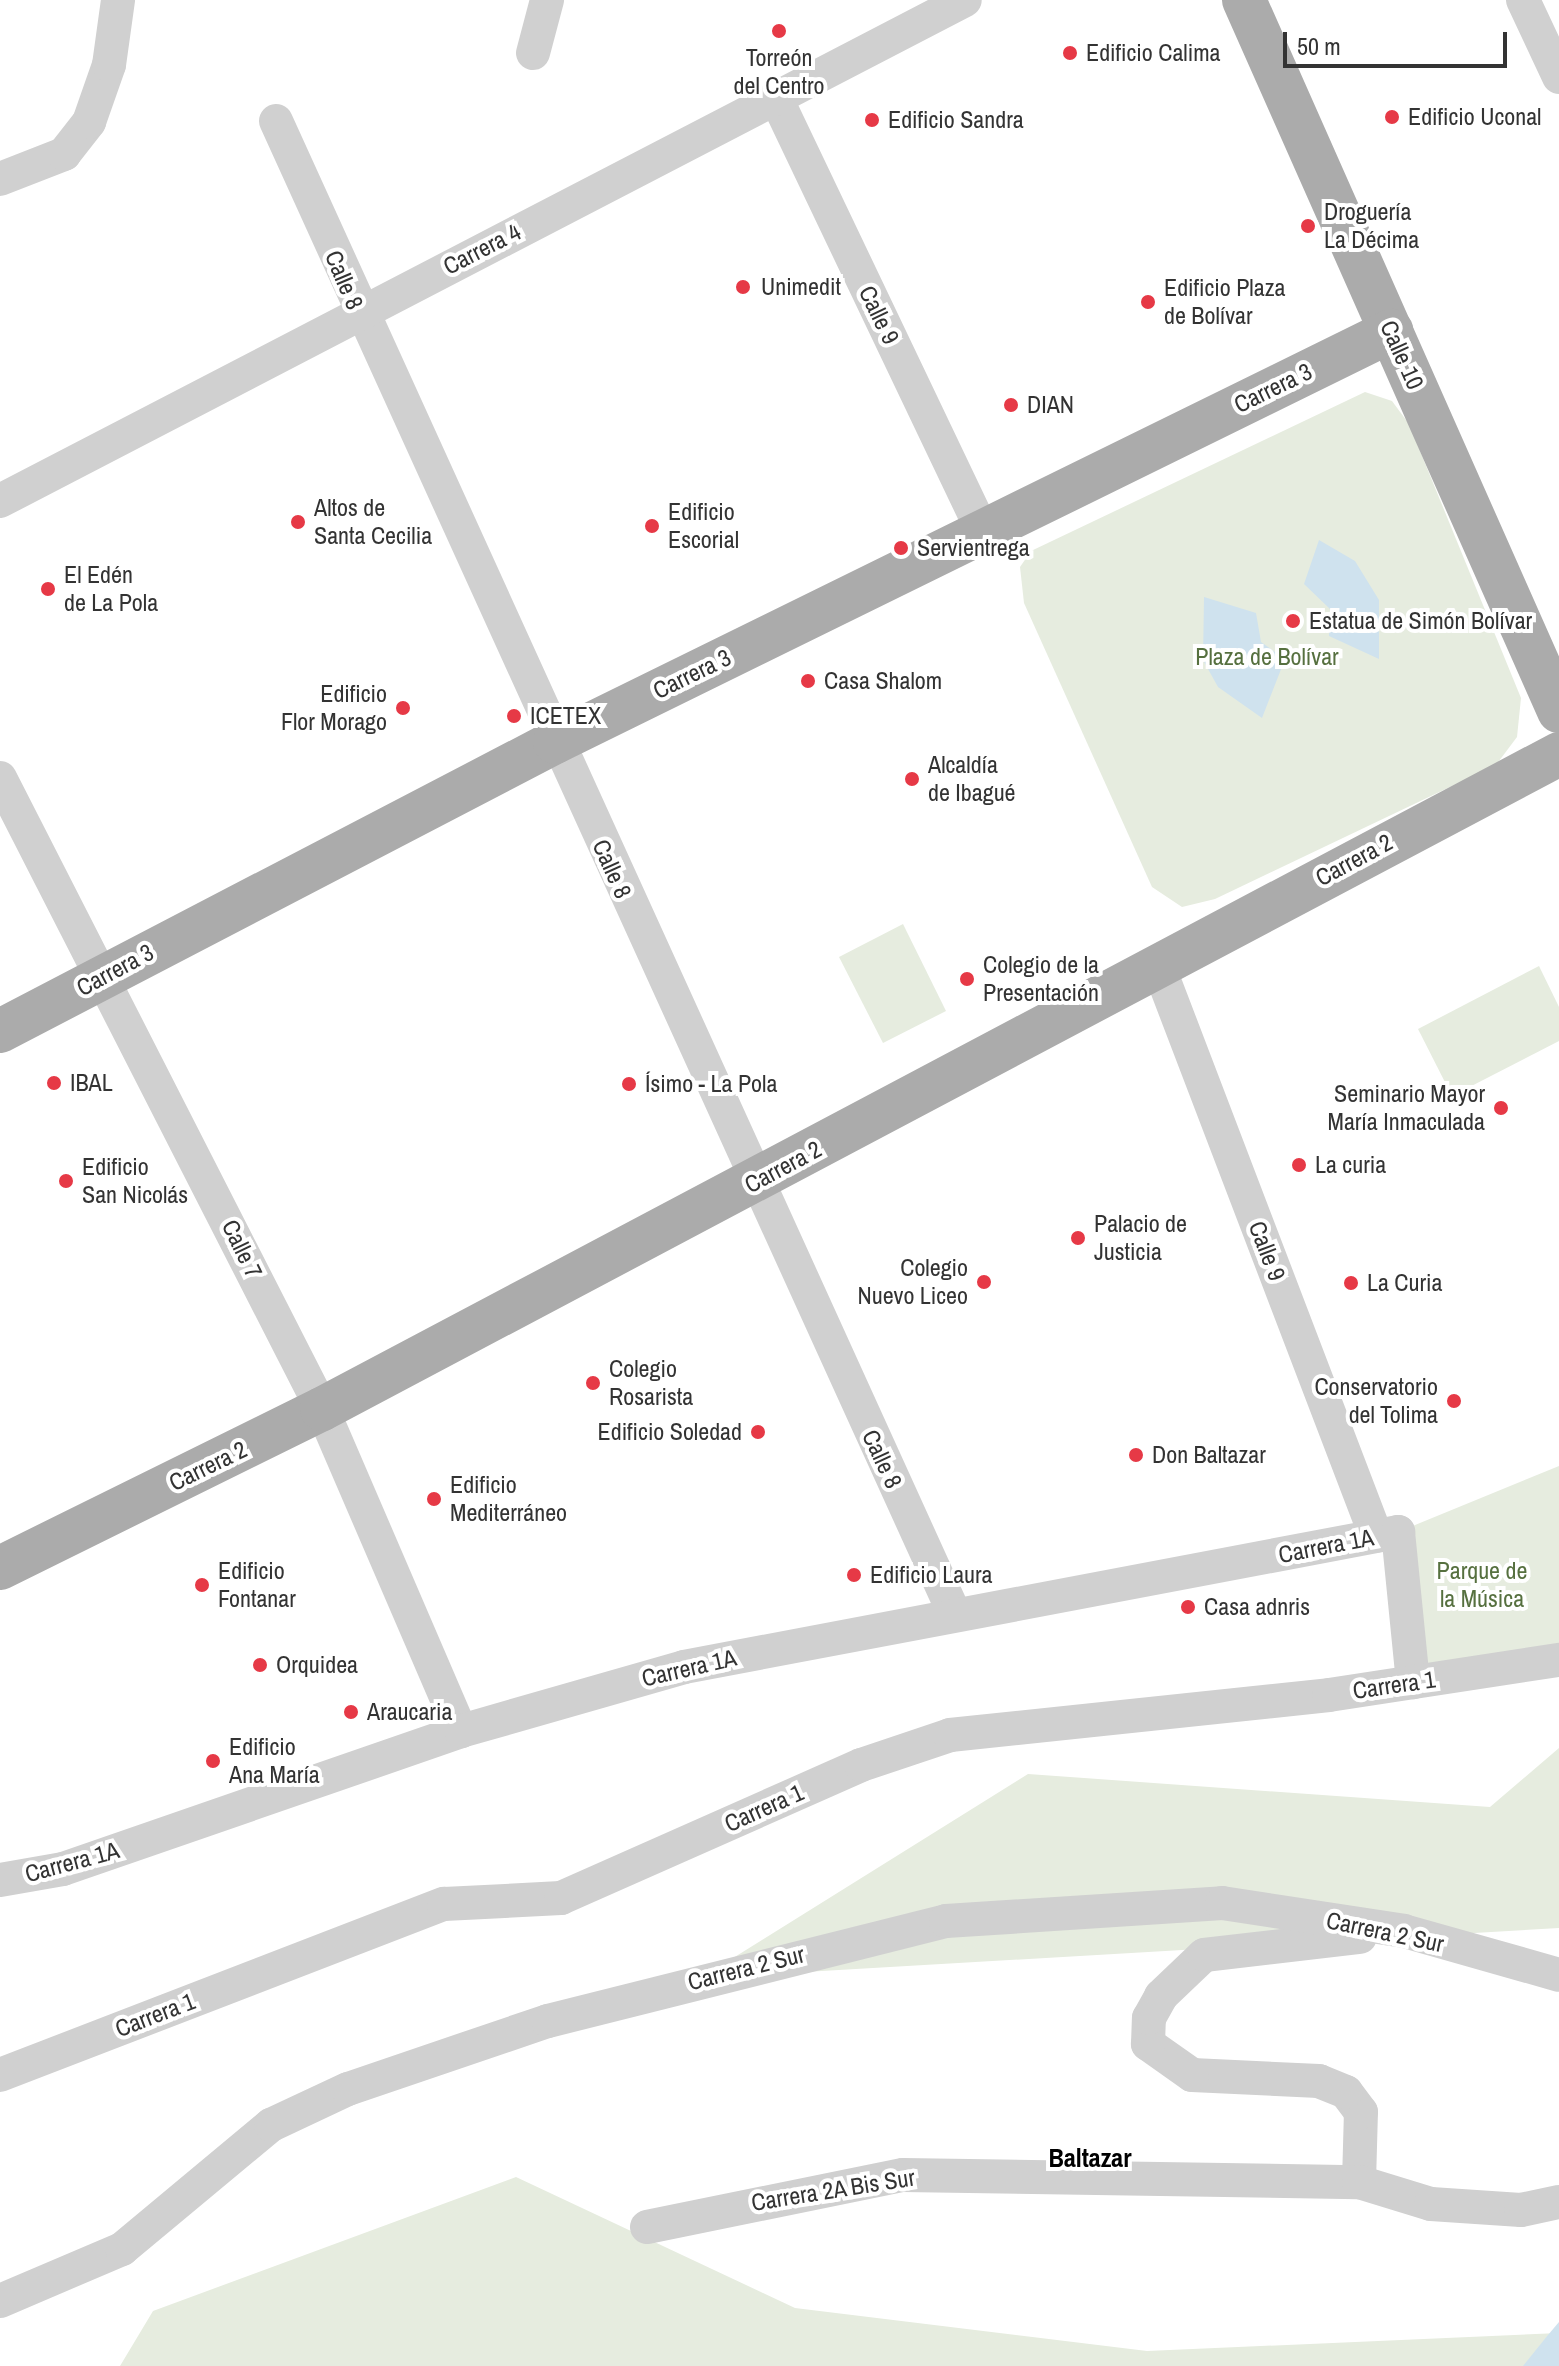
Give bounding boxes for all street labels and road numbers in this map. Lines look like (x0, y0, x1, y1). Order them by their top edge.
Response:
street label: Carrera 4 (438, 217, 526, 281)
street label: Calle 8 (319, 246, 369, 314)
street label: Calle 9 (853, 281, 905, 349)
street label: Calle 10 (1374, 316, 1430, 394)
street label: Carrera 3 (1229, 357, 1317, 419)
street label: Carrera 3 (648, 643, 736, 705)
street label: Carrera 2 (1311, 828, 1397, 892)
street label: Calle 8 (586, 835, 638, 903)
street label: Carrera 3 (72, 938, 158, 1002)
street label: Carrera 2 (740, 1135, 826, 1199)
street label: Calle 7 (216, 1215, 268, 1283)
street label: Calle 9 (1243, 1217, 1291, 1285)
street label: Calle 8 (856, 1425, 908, 1493)
street label: Carrera 2 (164, 1435, 252, 1497)
street label: Carrera 1A (1276, 1523, 1376, 1569)
street label: Carrera 1A (639, 1643, 739, 1693)
street label: Carrera 1 (1351, 1665, 1437, 1705)
street label: Carrera 1 (720, 1778, 808, 1838)
street label: Carrera 1A (22, 1836, 122, 1888)
street label: Carrera 2 Sur (1324, 1906, 1446, 1958)
street label: Carrera 2 Sur (685, 1940, 807, 1996)
street label: Carrera 1 (111, 1987, 199, 2043)
street label: Carrera 2A Bis Sur (749, 2163, 917, 2217)

